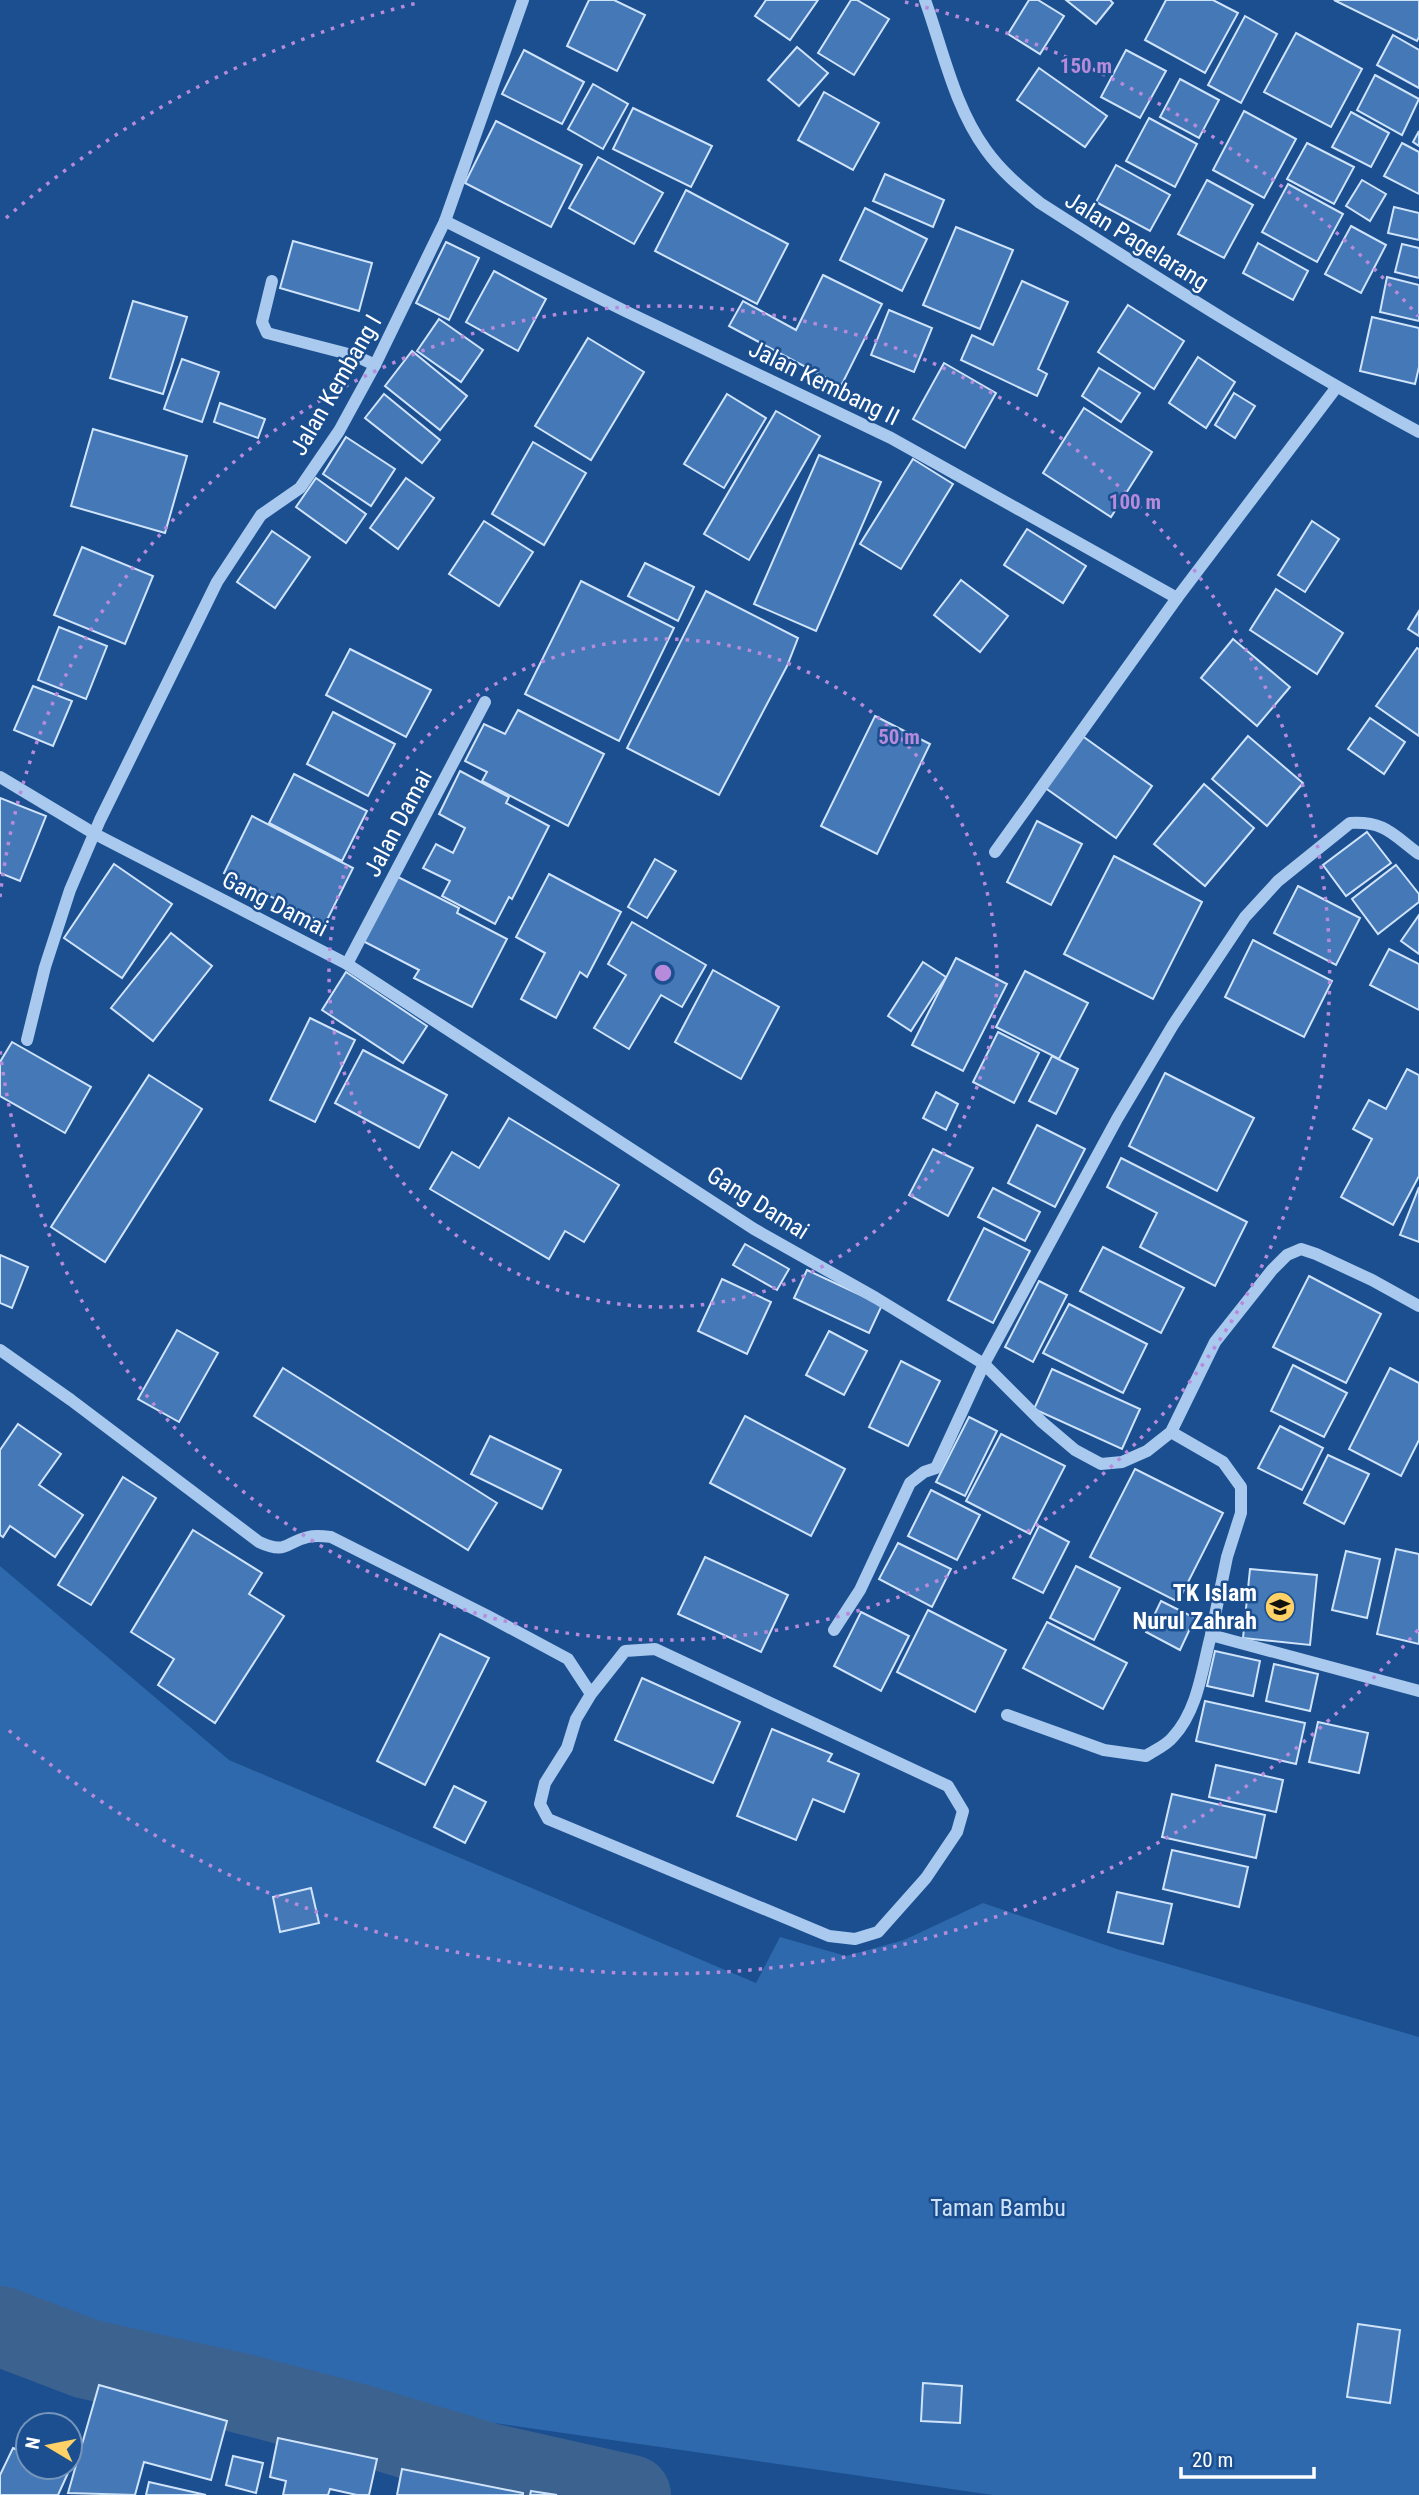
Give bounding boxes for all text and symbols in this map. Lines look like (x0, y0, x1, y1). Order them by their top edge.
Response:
text: 150 m (1060, 54, 1112, 78)
street label: Jalan Pagelarang (1060, 186, 1214, 296)
street label: Jalan Kembang I (284, 310, 388, 460)
street label: Jalan Kembang II (744, 335, 904, 431)
text: 100 m (1109, 490, 1161, 514)
text: 50 m (878, 725, 920, 749)
street label: Jalan Damai (358, 765, 438, 881)
street label: Gang Damai (217, 865, 333, 943)
centre of rings (651, 961, 675, 985)
street label: Gang Damai (702, 1161, 814, 1245)
place label: TK Islam Nurul Zahrah (1133, 1579, 1257, 1635)
school or university icon: TK Islam Nurul Zahrah (1263, 1590, 1297, 1624)
park label: Taman Bambu (930, 2194, 1066, 2222)
north arrow (14, 2411, 84, 2481)
text: N (20, 2435, 45, 2451)
scale bar (1181, 2436, 1314, 2480)
text: 20 m (1192, 2448, 1233, 2472)

